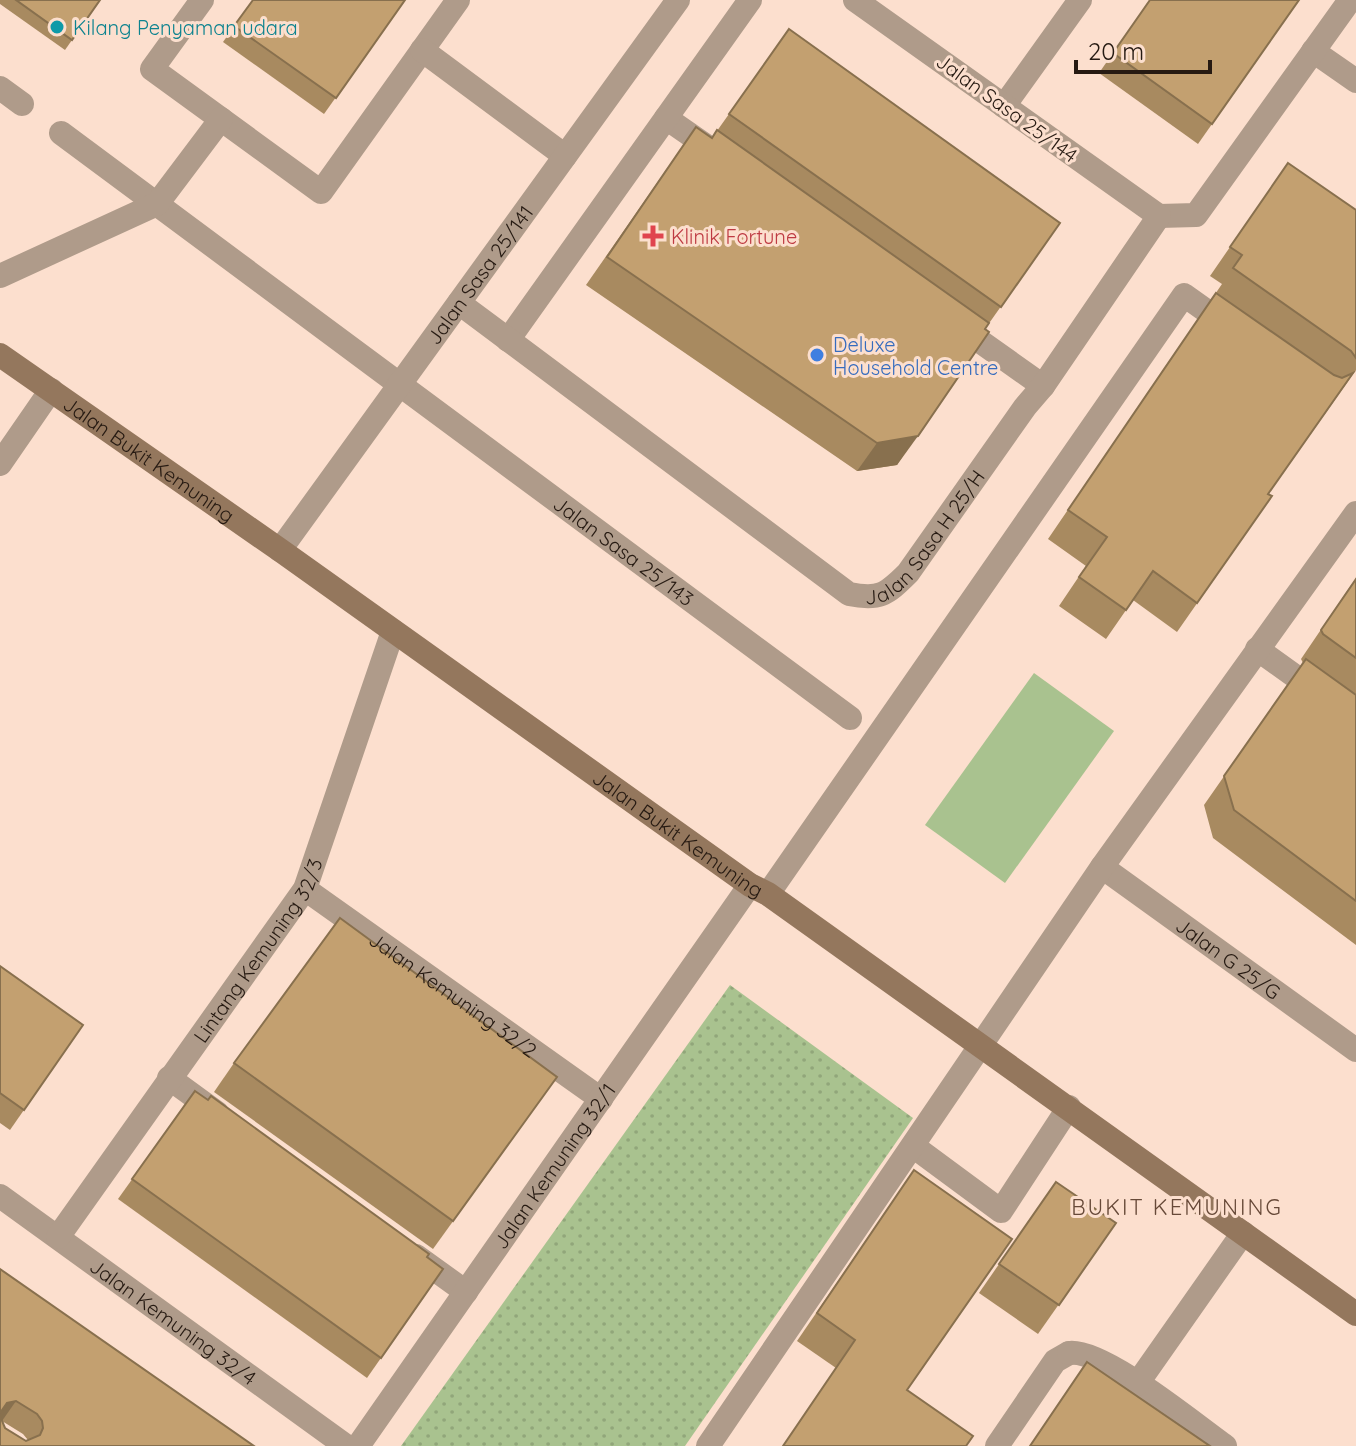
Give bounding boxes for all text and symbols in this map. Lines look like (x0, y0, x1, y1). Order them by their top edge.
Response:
place label: Kilang Penyaman udara (73, 15, 298, 40)
marker: Kilang Penyaman udara (48, 18, 66, 36)
scale bar (1076, 24, 1210, 74)
text: 20 m (1088, 36, 1144, 66)
street label: Jalan Sasa 25/144 (932, 48, 1082, 168)
street label: Jalan Sasa 25/141 (421, 200, 538, 349)
place label: Klinik Fortune (671, 224, 797, 249)
marker: Klinik Fortune (642, 225, 664, 247)
place label: Deluxe Household Centre (833, 332, 998, 380)
marker: Deluxe Household Centre (808, 346, 826, 364)
street label: Jalan Bukit Kemuning (59, 391, 240, 527)
street label: Jalan Sasa H 25/H (864, 465, 990, 609)
street label: Jalan Sasa 25/143 (549, 490, 699, 611)
street label: Jalan Bukit Kemuning (588, 765, 767, 902)
street label: Lintang Kemuning 32/3 (188, 855, 327, 1047)
street label: Jalan G 25/G (1171, 912, 1286, 1004)
street label: Jalan Kemuning 32/2 (365, 926, 542, 1062)
street label: Jalan Kemuning 32/1 (487, 1078, 620, 1253)
district label: BUKIT KEMUNING (1071, 1193, 1283, 1221)
street label: Jalan Kemuning 32/4 (85, 1253, 262, 1390)

